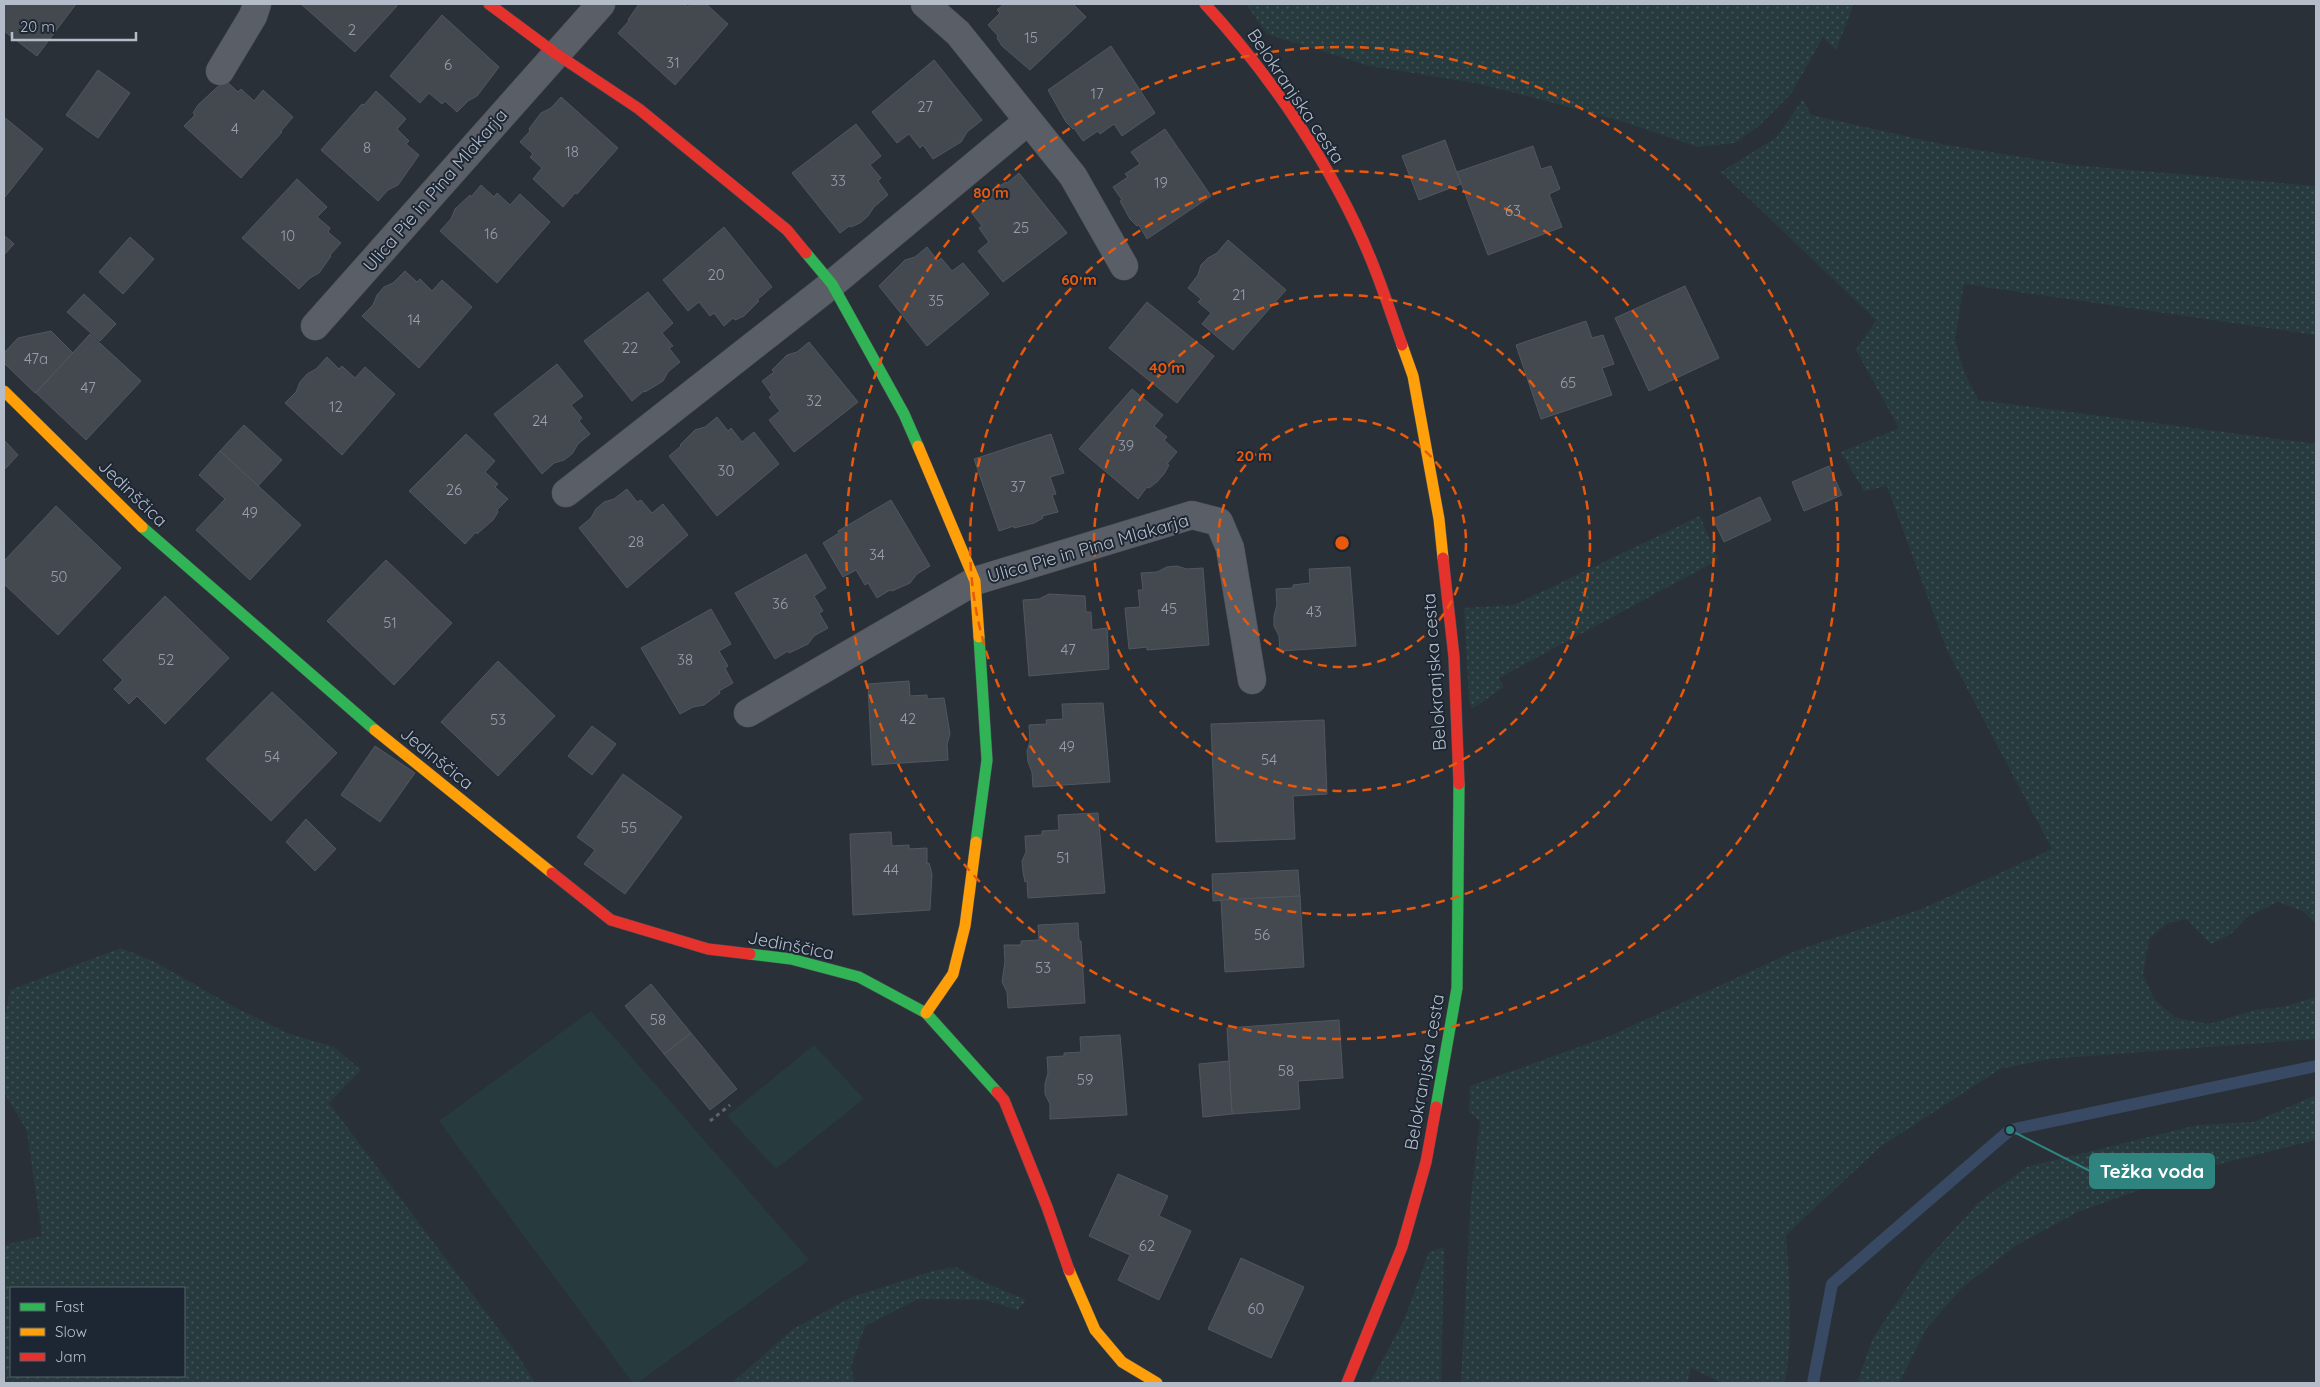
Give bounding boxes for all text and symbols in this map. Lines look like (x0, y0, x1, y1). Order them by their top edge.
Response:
scale bar (12, 10, 136, 42)
text: 20 m (20, 17, 55, 36)
house number: 2 (348, 20, 356, 39)
street label: Belokranjska cesta (1242, 24, 1350, 168)
house number: 15 (1024, 28, 1038, 47)
house number: 31 (666, 53, 680, 72)
house number: 6 (444, 55, 452, 74)
house number: 17 (1090, 84, 1104, 103)
house number: 27 (917, 97, 933, 116)
street label: Ulica Pie in Pina Mlakarja (358, 104, 512, 276)
house number: 4 (231, 119, 239, 138)
house number: 8 (363, 138, 371, 157)
house number: 18 (565, 142, 579, 161)
house number: 33 (830, 171, 846, 190)
house number: 19 (1154, 173, 1168, 192)
text: 80 m (973, 183, 1009, 202)
house number: 63 (1505, 201, 1521, 220)
house number: 25 (1013, 218, 1029, 237)
house number: 16 (484, 224, 498, 243)
house number: 10 (281, 226, 295, 245)
house number: 20 (707, 265, 725, 284)
text: 60 m (1061, 270, 1097, 289)
house number: 21 (1232, 285, 1246, 304)
house number: 35 (928, 291, 944, 310)
house number: 14 (407, 310, 421, 329)
house number: 22 (622, 338, 638, 357)
house number: 47a (24, 349, 48, 368)
text: 40 m (1149, 358, 1185, 377)
house number: 65 (1560, 373, 1576, 392)
house number: 47 (80, 378, 96, 397)
house number: 32 (806, 391, 822, 410)
house number: 12 (329, 397, 343, 416)
house number: 24 (532, 411, 548, 430)
house number: 39 (1118, 436, 1134, 455)
text: 20 m (1236, 446, 1272, 465)
street label: Jedinščica (94, 454, 172, 532)
house number: 30 (718, 461, 734, 480)
house number: 37 (1010, 477, 1026, 496)
house number: 26 (446, 480, 462, 499)
house number: 49 (242, 503, 258, 522)
street label: Ulica Pie in Pina Mlakarja (985, 508, 1191, 588)
house number: 28 (628, 532, 644, 551)
centre of rings (1333, 534, 1351, 552)
house number: 34 (869, 545, 885, 564)
house number: 50 (50, 567, 68, 586)
street label: Belokranjska cesta (1417, 592, 1451, 752)
house number: 36 (772, 594, 788, 613)
house number: 45 (1161, 599, 1177, 618)
house number: 43 (1306, 602, 1322, 621)
house number: 51 (383, 613, 397, 632)
house number: 47 (1060, 640, 1076, 659)
house number: 52 (158, 650, 174, 669)
house number: 38 (677, 650, 693, 669)
house number: 42 (900, 709, 916, 728)
house number: 53 (490, 710, 506, 729)
street label: Jedinščica (396, 722, 478, 794)
house number: 49 (1059, 737, 1075, 756)
house number: 54 (264, 747, 280, 766)
house number: 54 (1261, 750, 1277, 769)
house number: 55 (621, 818, 637, 837)
house number: 51 (1056, 848, 1070, 867)
house number: 44 (883, 860, 899, 879)
street label: Jedinščica (746, 925, 836, 965)
house number: 56 (1254, 925, 1270, 944)
house number: 53 (1035, 958, 1051, 977)
street label: Belokranjska cesta (1399, 992, 1449, 1152)
house number: 58 (650, 1010, 666, 1029)
house number: 58 (1278, 1061, 1294, 1080)
house number: 59 (1077, 1070, 1093, 1089)
callout: Težka voda (2090, 1154, 2214, 1188)
text: Težka voda (2100, 1159, 2204, 1183)
house number: 62 (1139, 1236, 1155, 1255)
legend (10, 1287, 185, 1377)
text: Fast (55, 1297, 84, 1316)
house number: 60 (1248, 1299, 1265, 1318)
text: Slow (55, 1322, 87, 1341)
text: Jam (55, 1347, 86, 1366)

